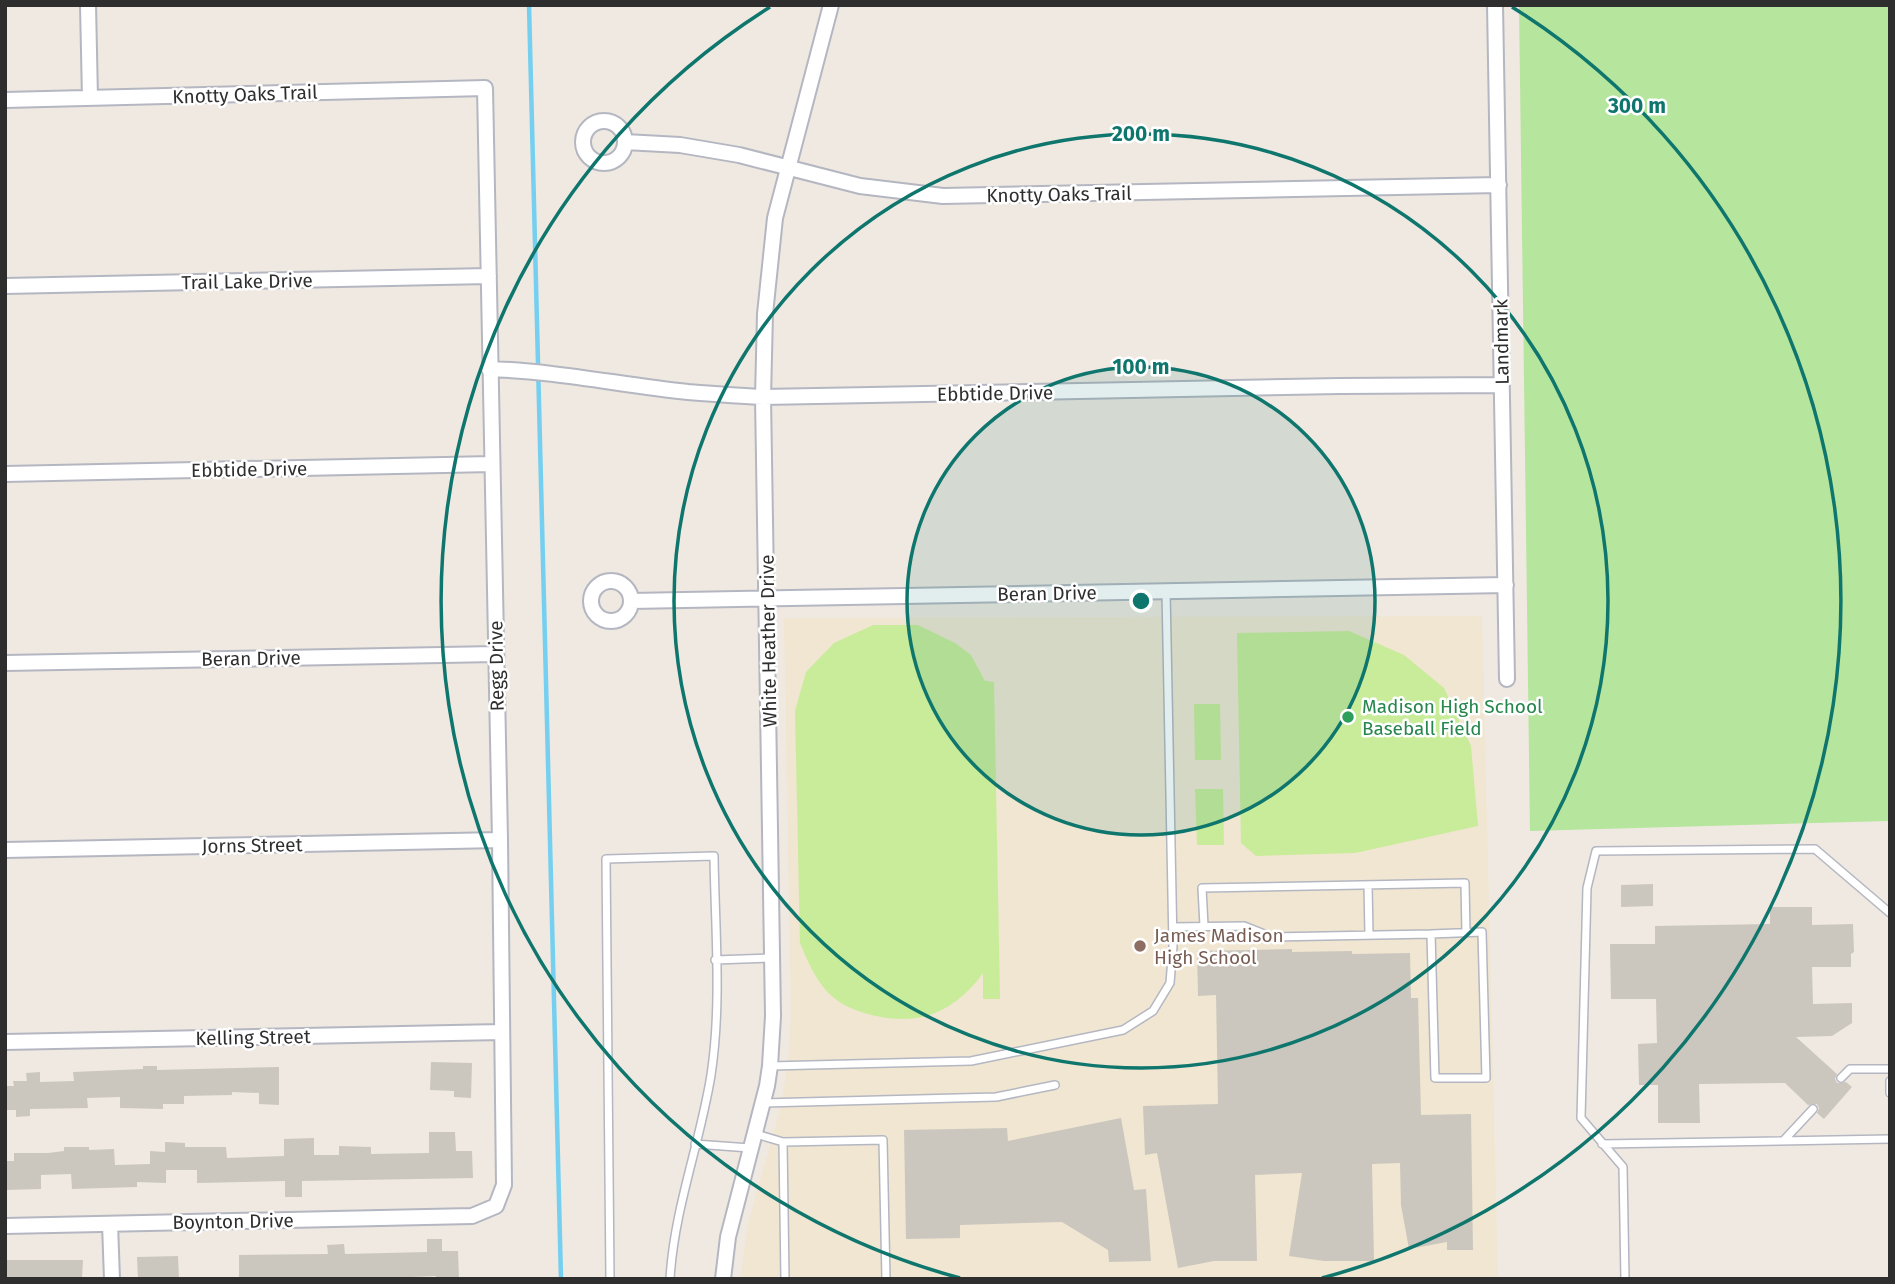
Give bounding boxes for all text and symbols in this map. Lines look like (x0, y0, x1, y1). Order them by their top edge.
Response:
street label: Knotty Oaks Trail (172, 80, 319, 109)
text: 300 m (1607, 93, 1666, 119)
text: 200 m (1112, 121, 1170, 147)
street label: Knotty Oaks Trail (986, 182, 1132, 207)
street label: Trail Lake Drive (181, 269, 313, 294)
street label: Landmark (1489, 299, 1514, 385)
text: 100 m (1112, 354, 1170, 380)
street label: Ebbtide Drive (937, 381, 1053, 406)
street label: Ebbtide Drive (191, 457, 307, 482)
street label: White Heather Drive (755, 554, 782, 728)
street label: Beran Drive (997, 581, 1097, 606)
centre of rings (1129, 589, 1153, 613)
street label: Regg Drive (484, 620, 509, 712)
street label: Beran Drive (201, 646, 301, 671)
place label: Madison High School Baseball Field (1362, 695, 1543, 740)
marker: Madison High School Baseball Field (1340, 709, 1356, 725)
street label: Jorns Street (201, 833, 303, 858)
place label: James Madison High School (1154, 924, 1284, 969)
marker: James Madison High School (1132, 938, 1148, 954)
street label: Kelling Street (195, 1025, 311, 1050)
street label: Boynton Drive (172, 1209, 294, 1234)

